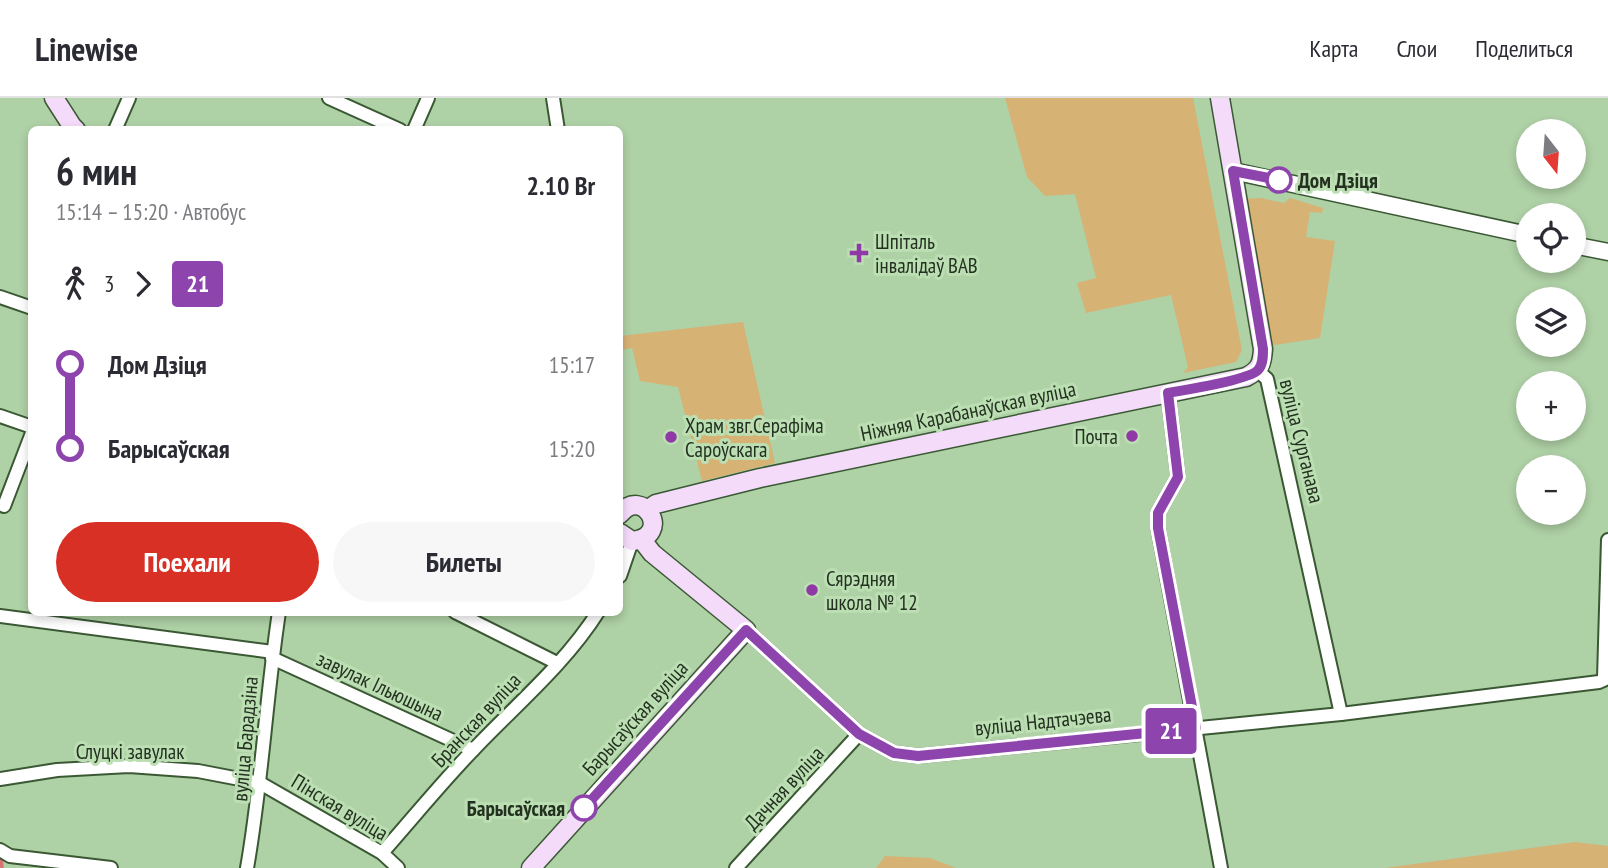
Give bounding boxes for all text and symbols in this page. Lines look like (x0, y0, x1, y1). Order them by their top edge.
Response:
text: Linewise (35, 27, 138, 70)
text: Карта (1310, 33, 1358, 64)
text: Слои (1396, 33, 1437, 64)
text: Поделиться (1475, 33, 1573, 64)
north arrow (1516, 119, 1586, 189)
map controls (1516, 119, 1586, 525)
text: 6 мин (56, 146, 137, 195)
marker: Дом Дзіця (1266, 167, 1292, 193)
place label: Дом Дзіця (1298, 167, 1378, 194)
text: 2.10 Br (527, 169, 595, 202)
text: 15:14 – 15:20 · Автобус (56, 197, 246, 226)
button: locate (1516, 203, 1586, 273)
place label: Шпіталь інвалідаў ВАВ (875, 228, 978, 279)
marker: Шпіталь інвалідаў ВАВ (849, 243, 869, 263)
icon: walk (56, 265, 94, 303)
icon: forward (124, 265, 162, 303)
text: 21 (186, 268, 209, 299)
text: 3 (104, 269, 114, 298)
button: layers (1516, 287, 1586, 357)
text: Дом Дзіця (108, 348, 207, 381)
text: 15:17 (549, 350, 595, 379)
button: + (1516, 371, 1586, 441)
street label: Ніжняя Карабанаўская вуліца (858, 375, 1078, 447)
street label: вуліца Сурганава (1274, 376, 1330, 506)
place label: Храм звг.Серафіма Сароўскага (685, 412, 824, 463)
place label: Почта (1074, 423, 1118, 450)
marker: Почта (1124, 428, 1140, 444)
marker: Храм звг.Серафіма Сароўскага (663, 429, 679, 445)
text: Барысаўская (108, 432, 230, 465)
text: 15:20 (549, 434, 595, 463)
button: − (1516, 455, 1586, 525)
button: Поехали (56, 522, 319, 602)
button: Билеты (333, 522, 595, 602)
place label: Сярэдняя школа № 12 (826, 565, 918, 616)
marker: Сярэдняя школа № 12 (804, 582, 820, 598)
street label: завулак Ільюшына (313, 645, 447, 727)
street label: Барысаўская вуліца (576, 655, 694, 781)
street label: Бранская вуліца (425, 667, 527, 773)
street label: вуліца Барадзіна (226, 675, 264, 803)
street label: вуліца Надтачэева (973, 700, 1113, 742)
line badge: 21 (1140, 708, 1202, 754)
text: 21 (1160, 715, 1182, 746)
street label: Слуцкі завулак (76, 738, 184, 765)
street label: Дачная вуліца (738, 740, 830, 836)
street label: Пінская вуліца (287, 768, 393, 846)
place label: Барысаўская (467, 795, 565, 822)
marker: Барысаўская (571, 795, 597, 821)

